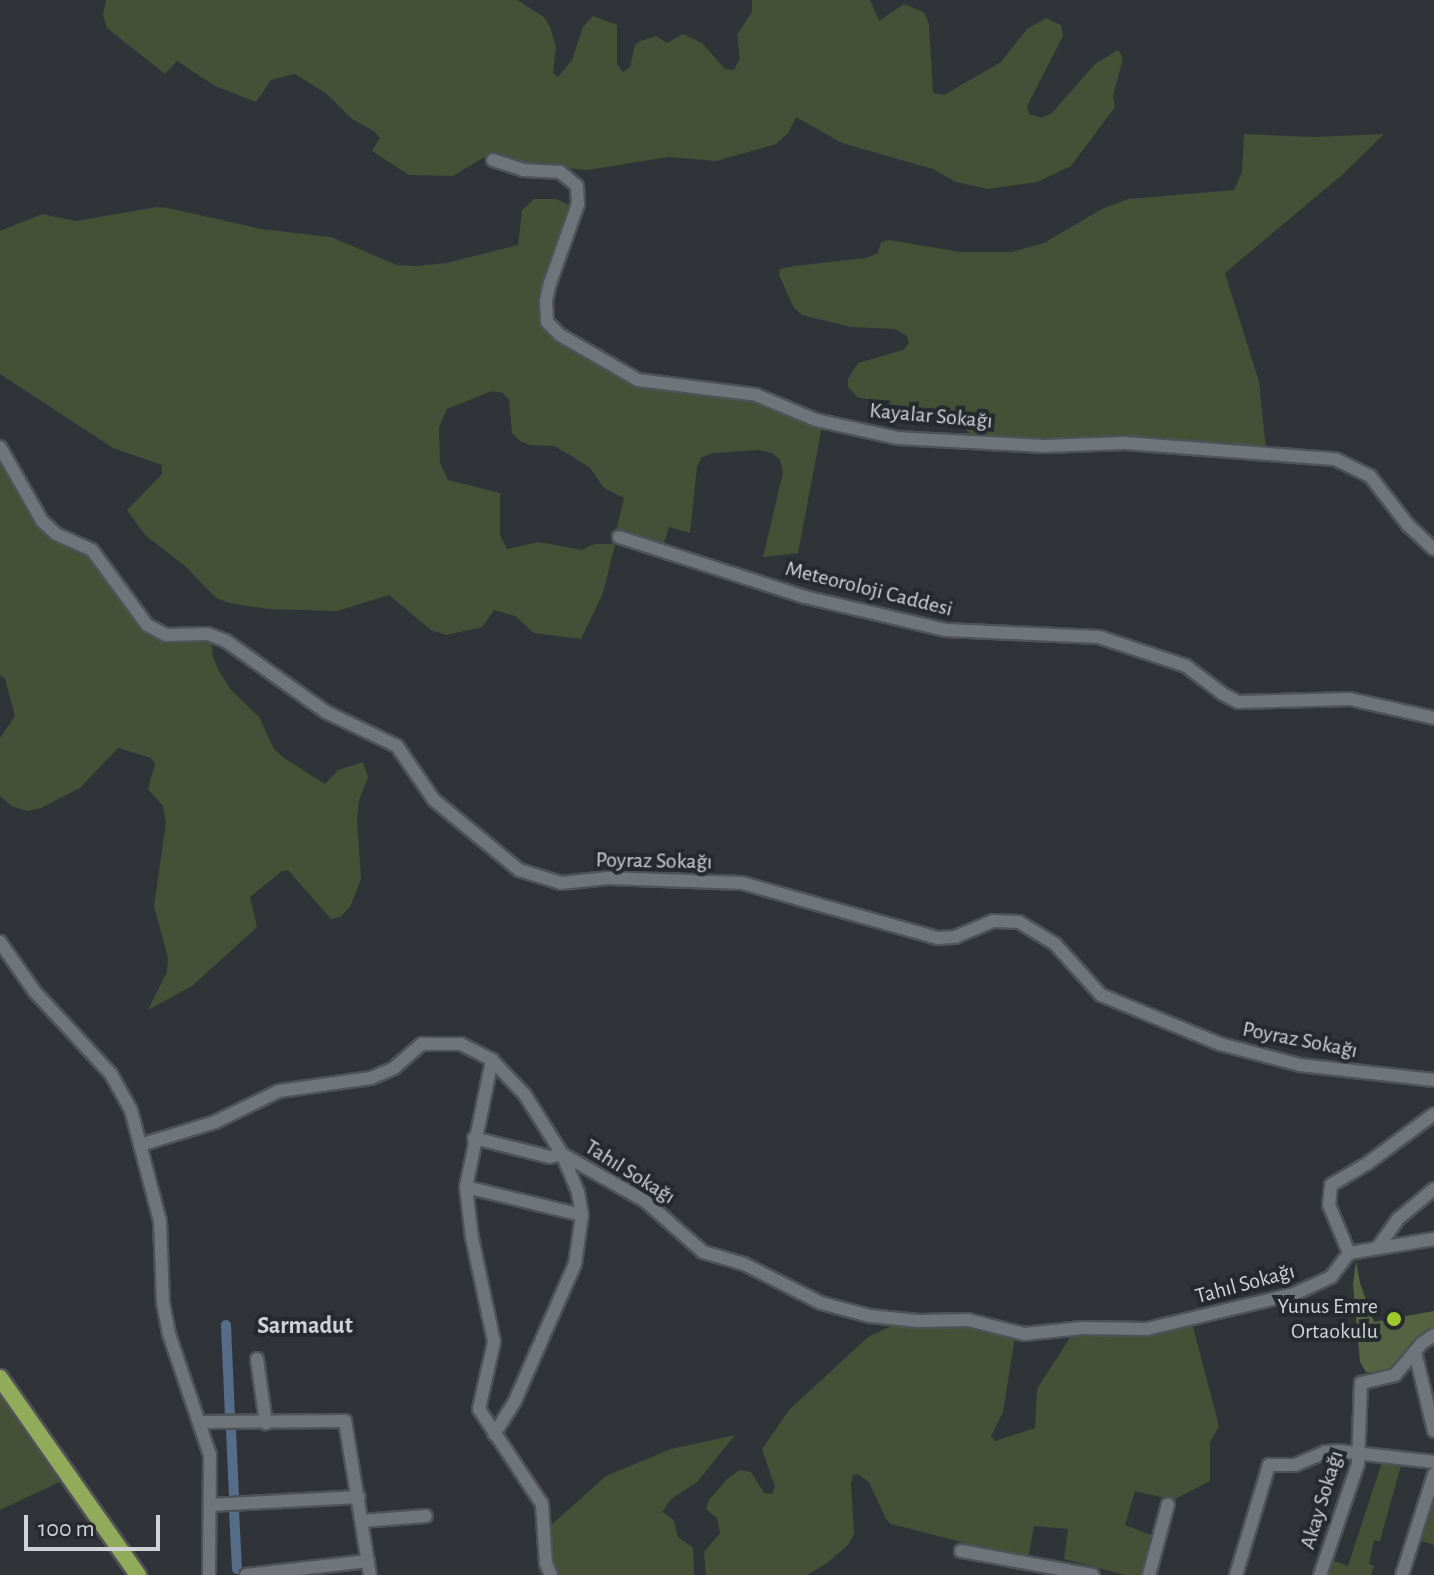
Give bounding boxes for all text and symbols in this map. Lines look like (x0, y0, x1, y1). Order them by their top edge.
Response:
street label: Kayalar Sokağı (868, 397, 994, 435)
street label: Meteoroloji Caddesi (783, 555, 955, 623)
street label: Poyraz Sokağı (595, 847, 713, 875)
street label: Poyraz Sokağı (1240, 1016, 1360, 1064)
street label: Tahıl Sokağı (580, 1134, 680, 1210)
street label: Tahıl Sokağı (1192, 1258, 1298, 1310)
place label: Yunus Emre Ortaokulu (1277, 1293, 1378, 1344)
marker: Yunus Emre Ortaokulu (1385, 1310, 1403, 1328)
district label: Sarmadut (257, 1313, 353, 1341)
street label: Akay Sokağı (1295, 1447, 1349, 1553)
scale bar (28, 1499, 164, 1549)
text: 100 m (38, 1517, 95, 1541)

